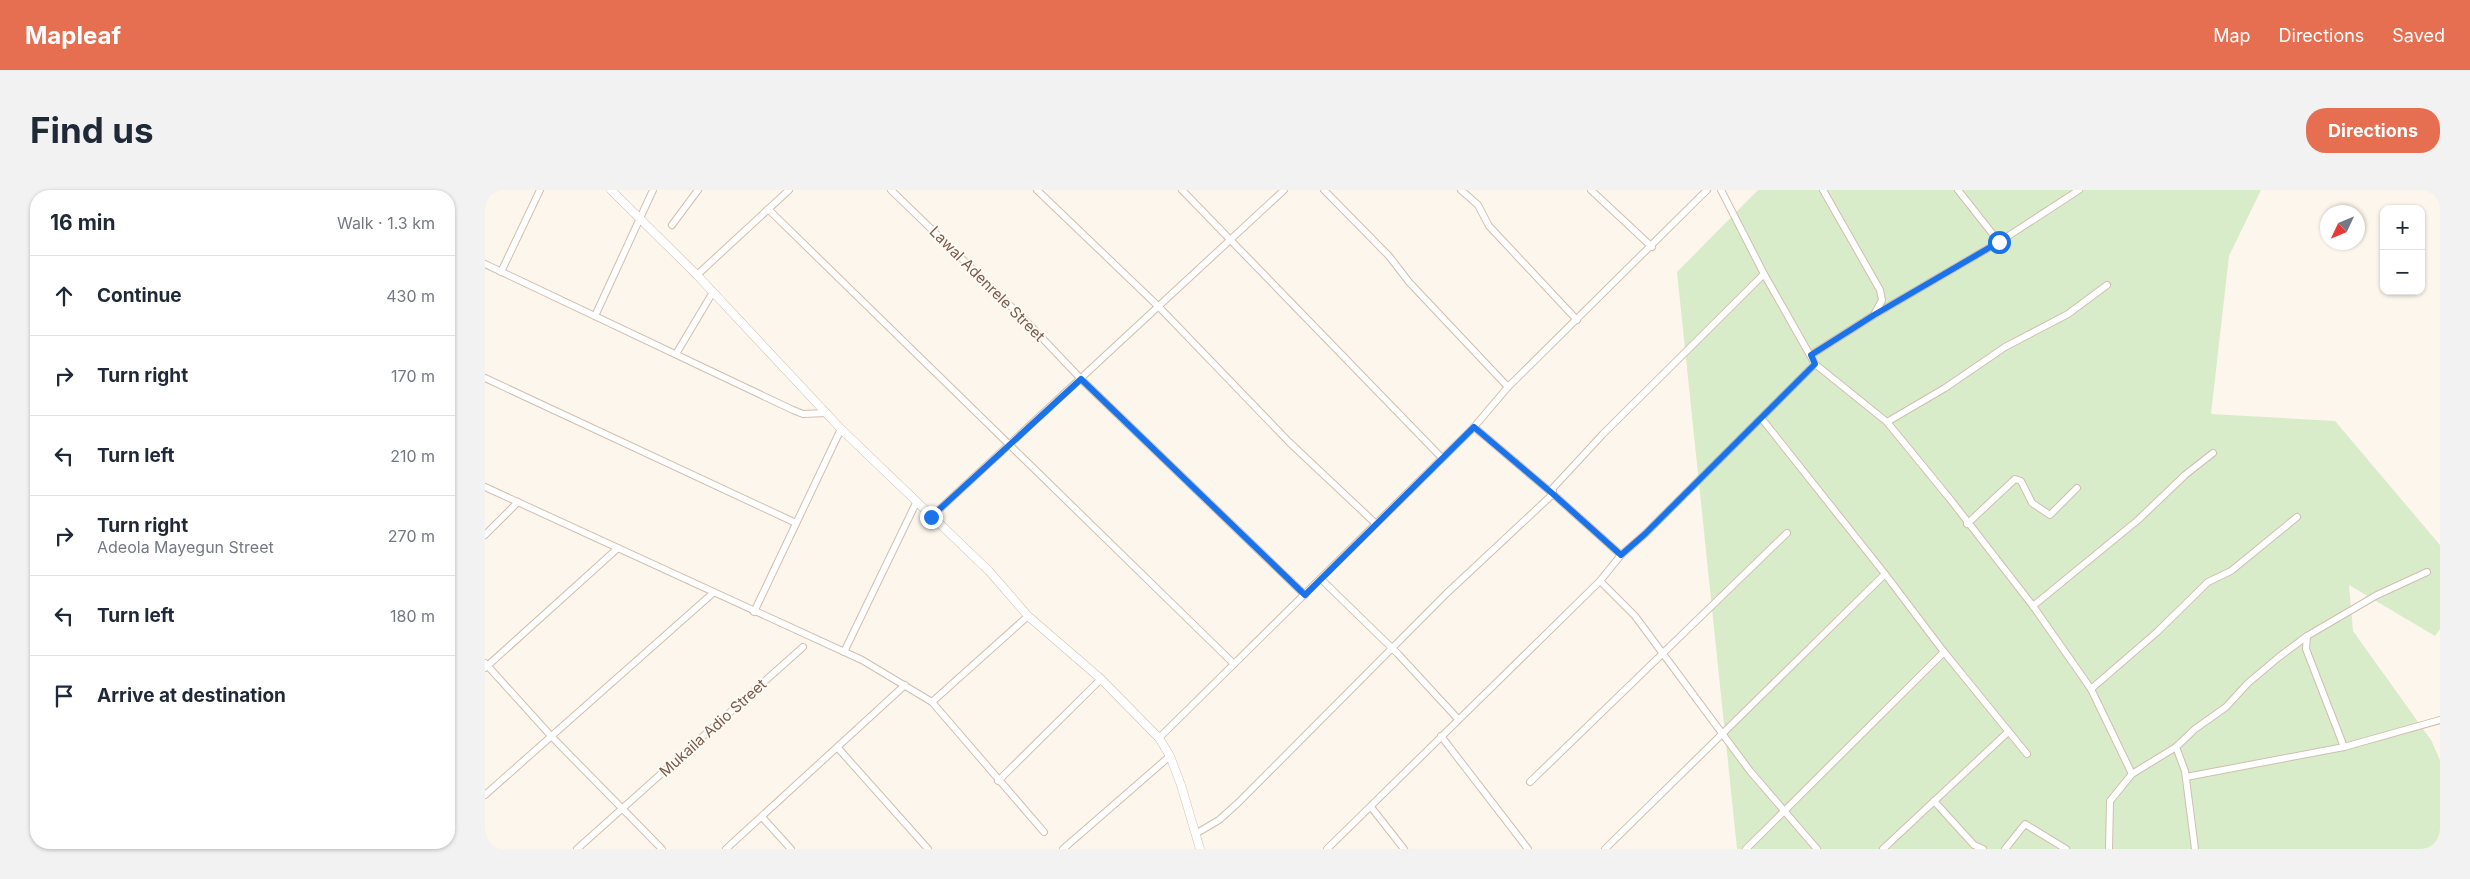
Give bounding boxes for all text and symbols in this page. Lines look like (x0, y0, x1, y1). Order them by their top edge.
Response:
text: Mapleaf (25, 21, 121, 50)
text: Map (2213, 25, 2251, 46)
text: Directions (2279, 25, 2364, 46)
text: Saved (2392, 25, 2445, 46)
button: Directions (2306, 108, 2440, 153)
text: Find us (30, 109, 154, 151)
north arrow (2320, 205, 2365, 250)
map controls (2380, 205, 2425, 295)
button: + (2380, 205, 2425, 250)
text: 16 min (50, 210, 116, 235)
text: Walk · 1.3 km (337, 213, 435, 233)
street label: Lawal Adenrele Street (926, 222, 1049, 345)
route start (1988, 231, 2011, 254)
button: − (2380, 250, 2425, 295)
icon: ahead (50, 282, 78, 310)
text: Continue (97, 284, 182, 307)
text: 430 m (386, 286, 435, 306)
icon: right (50, 362, 78, 390)
text: Turn right (97, 364, 188, 387)
text: 170 m (391, 366, 435, 386)
icon: left (50, 442, 78, 470)
text: Turn left (97, 444, 175, 467)
text: 210 m (390, 446, 435, 466)
route end (920, 506, 943, 529)
text: Turn right (97, 514, 188, 537)
icon: right (50, 522, 78, 550)
text: 270 m (388, 526, 435, 546)
text: Adeola Mayegun Street (97, 537, 274, 557)
icon: left (50, 602, 78, 630)
text: Turn left (97, 604, 175, 627)
text: 180 m (390, 606, 435, 626)
street label: Mukaila Adio Street (655, 674, 770, 781)
icon: arrive (50, 682, 78, 710)
text: Arrive at destination (97, 684, 286, 707)

